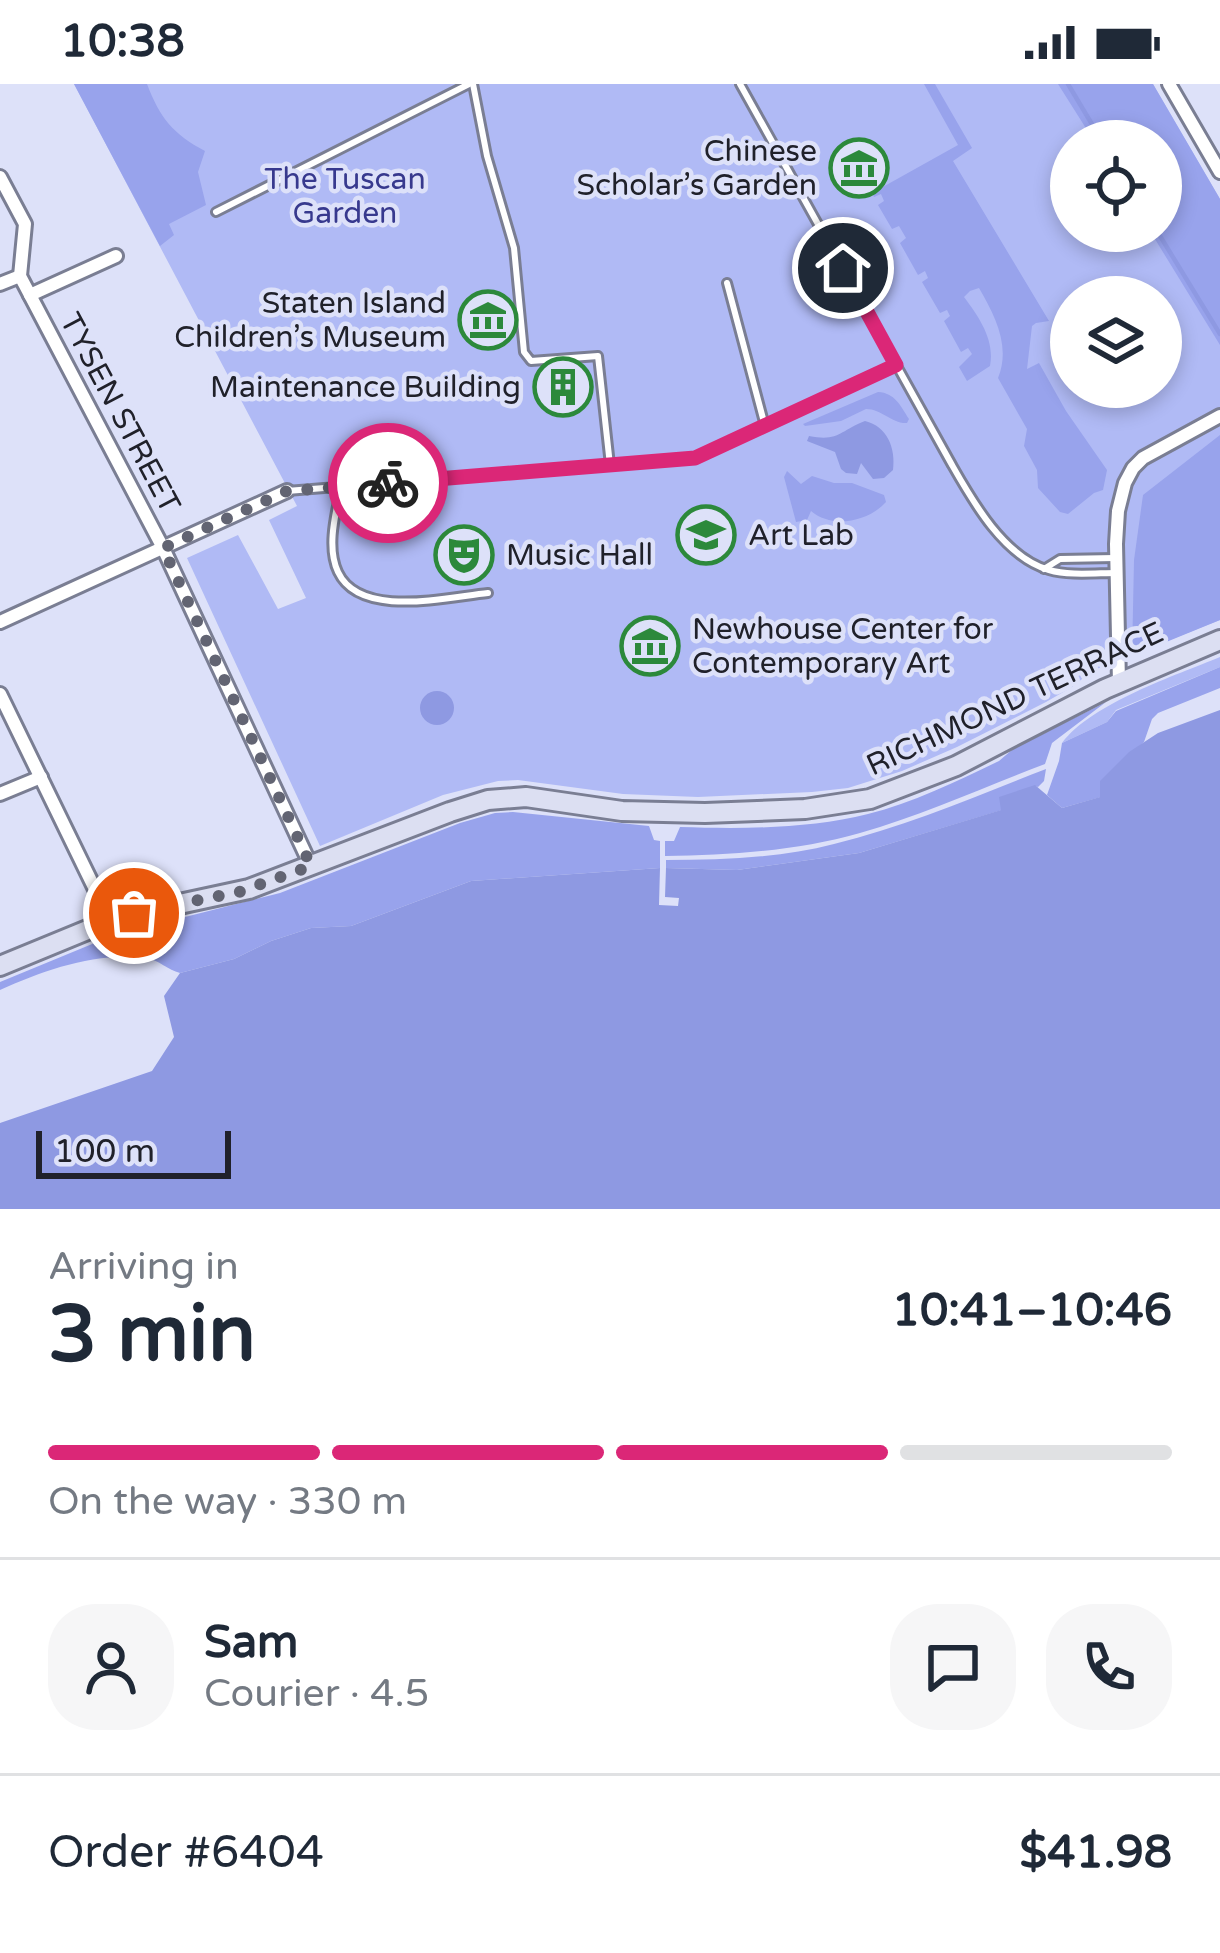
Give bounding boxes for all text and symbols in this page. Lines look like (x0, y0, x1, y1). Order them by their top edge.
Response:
text: 10:38 (60, 15, 185, 69)
map controls (1050, 120, 1182, 408)
button: locate (1050, 120, 1182, 252)
place label: Chinese Scholar’s Garden (577, 133, 817, 204)
museum icon: Chinese Scholar’s Garden (828, 137, 890, 199)
park label: The Tuscan Garden (264, 161, 426, 232)
pin (792, 217, 894, 319)
icon: home (810, 235, 876, 301)
button: layers (1050, 276, 1182, 408)
place label: Staten Island Children’s Museum (174, 285, 446, 356)
museum icon: Staten Island Children’s Museum (457, 289, 519, 351)
street label: TYSEN STREET (52, 307, 188, 519)
building icon: Maintenance Building (532, 356, 594, 418)
place label: Maintenance Building (210, 369, 521, 406)
courier (328, 423, 448, 543)
icon: bike (355, 450, 421, 516)
school or university icon: Art Lab (675, 504, 737, 566)
place label: Art Lab (748, 517, 854, 554)
theatre icon: Music Hall (433, 524, 495, 586)
place label: Music Hall (506, 537, 653, 574)
place label: Newhouse Center for Contemporary Art (692, 611, 994, 682)
street label: RICHMOND TERRACE (861, 614, 1169, 784)
museum icon: Newhouse Center for Contemporary Art (619, 615, 681, 677)
pin (83, 862, 185, 964)
icon: bag (101, 880, 167, 946)
scale bar (36, 1125, 231, 1178)
text: 100 m (54, 1132, 155, 1171)
text: Arriving in (48, 1243, 239, 1290)
text: 10:41–10:46 (892, 1284, 1172, 1338)
text: 3 min (48, 1288, 256, 1382)
text: On the way · 330 m (48, 1478, 407, 1525)
button: person (48, 1604, 174, 1730)
button: chat (890, 1604, 1016, 1730)
button: phone (1046, 1604, 1172, 1730)
text: Sam (204, 1616, 298, 1670)
text: Courier · 4.5 (204, 1670, 429, 1717)
text: Order #6404 (48, 1826, 324, 1880)
text: $41.98 (1020, 1826, 1172, 1880)

